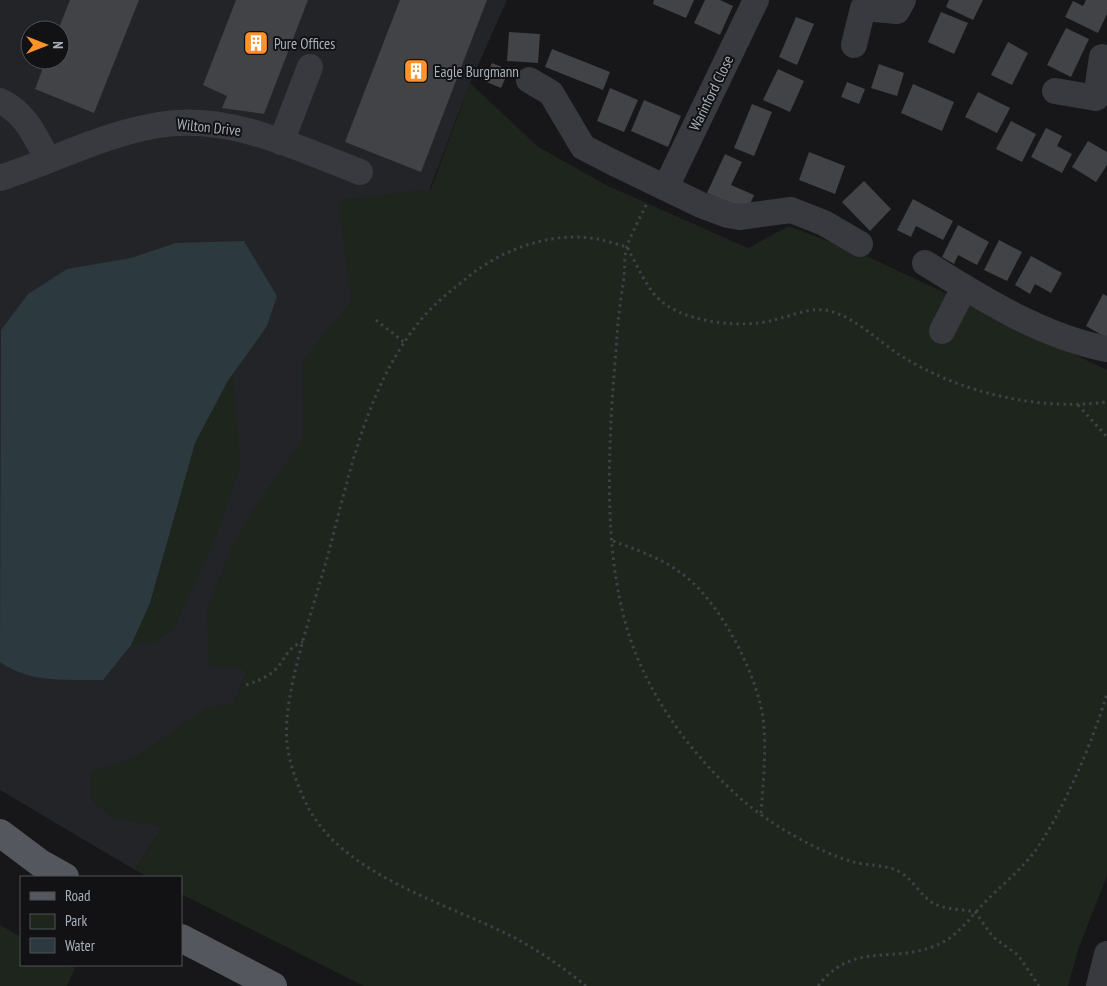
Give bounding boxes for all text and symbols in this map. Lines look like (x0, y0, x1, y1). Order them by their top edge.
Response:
north arrow (20, 20, 70, 70)
building icon: Pure Offices (243, 30, 269, 56)
place label: Pure Offices (274, 34, 335, 53)
text: N (49, 41, 67, 49)
street label: Warinford Close (685, 52, 737, 134)
building icon: Eagle Burgmann (403, 58, 429, 84)
place label: Eagle Burgmann (434, 62, 519, 81)
street label: Wilton Drive (176, 114, 242, 140)
legend (20, 876, 182, 966)
text: Road (65, 886, 91, 905)
text: Park (65, 911, 87, 930)
text: Water (65, 936, 96, 955)

